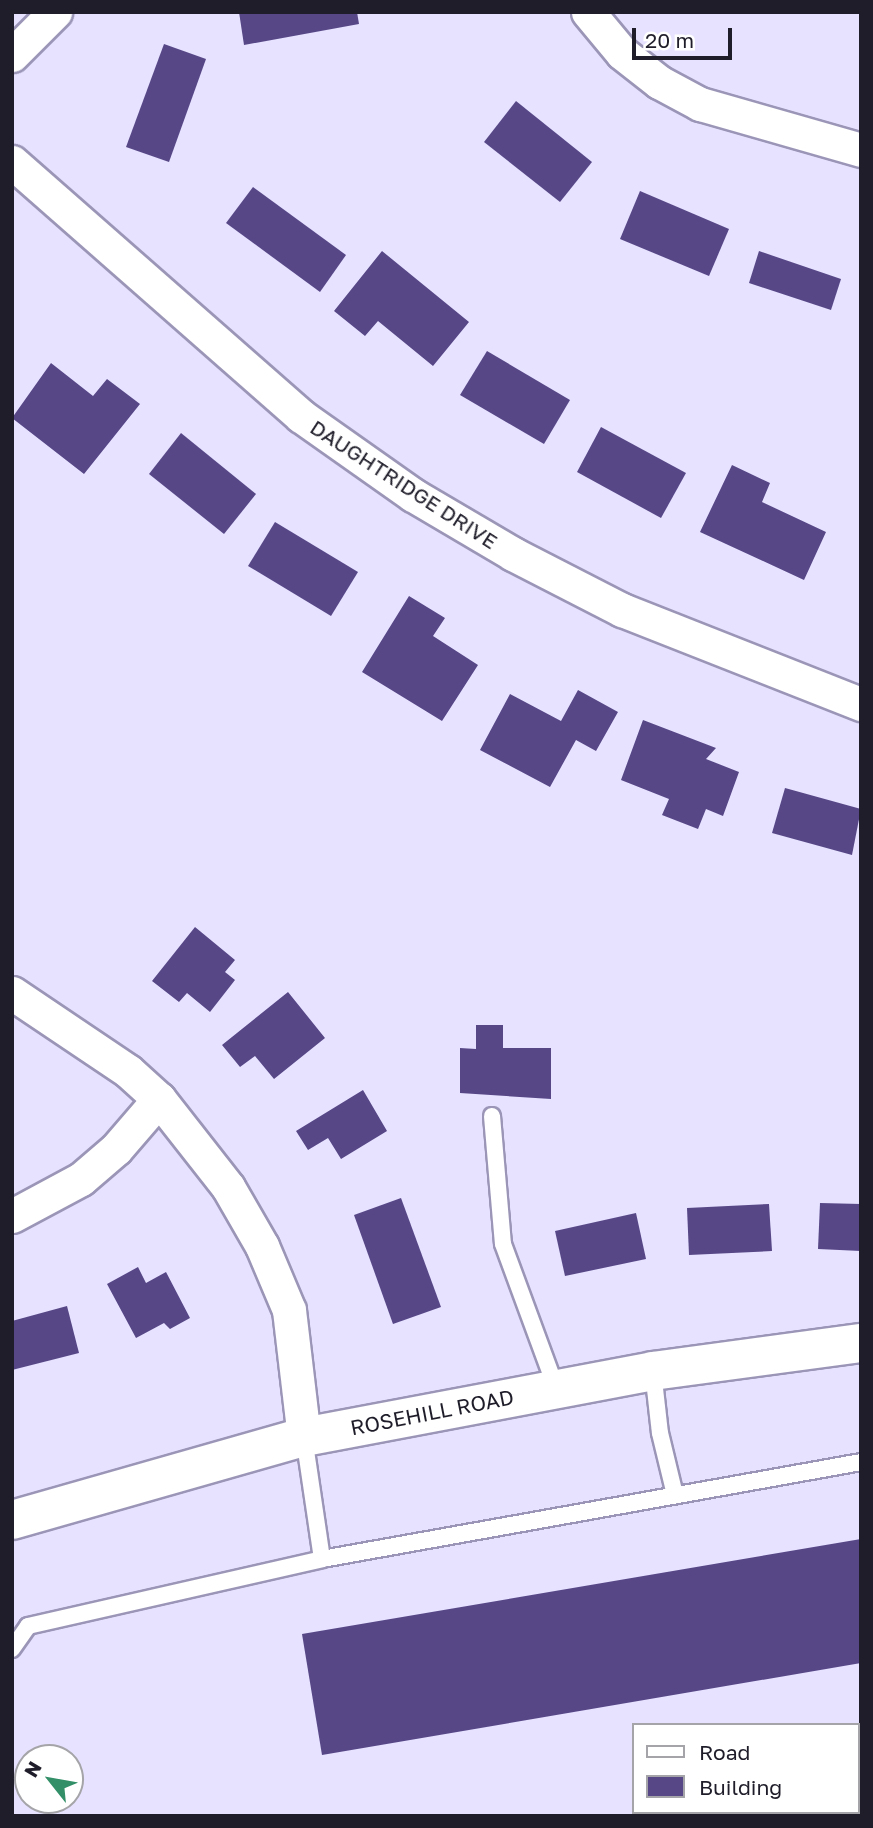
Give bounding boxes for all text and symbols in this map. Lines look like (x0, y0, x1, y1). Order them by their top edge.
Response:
scale bar (635, 14, 735, 58)
text: 20 m (645, 27, 694, 53)
street label: DAUGHTRIDGE DRIVE (306, 414, 502, 554)
street label: ROSEHILL ROAD (348, 1384, 516, 1440)
legend (632, 1723, 859, 1814)
text: Road (699, 1739, 750, 1765)
north arrow (14, 1744, 84, 1814)
text: N (19, 1757, 46, 1781)
text: Building (699, 1774, 782, 1800)

